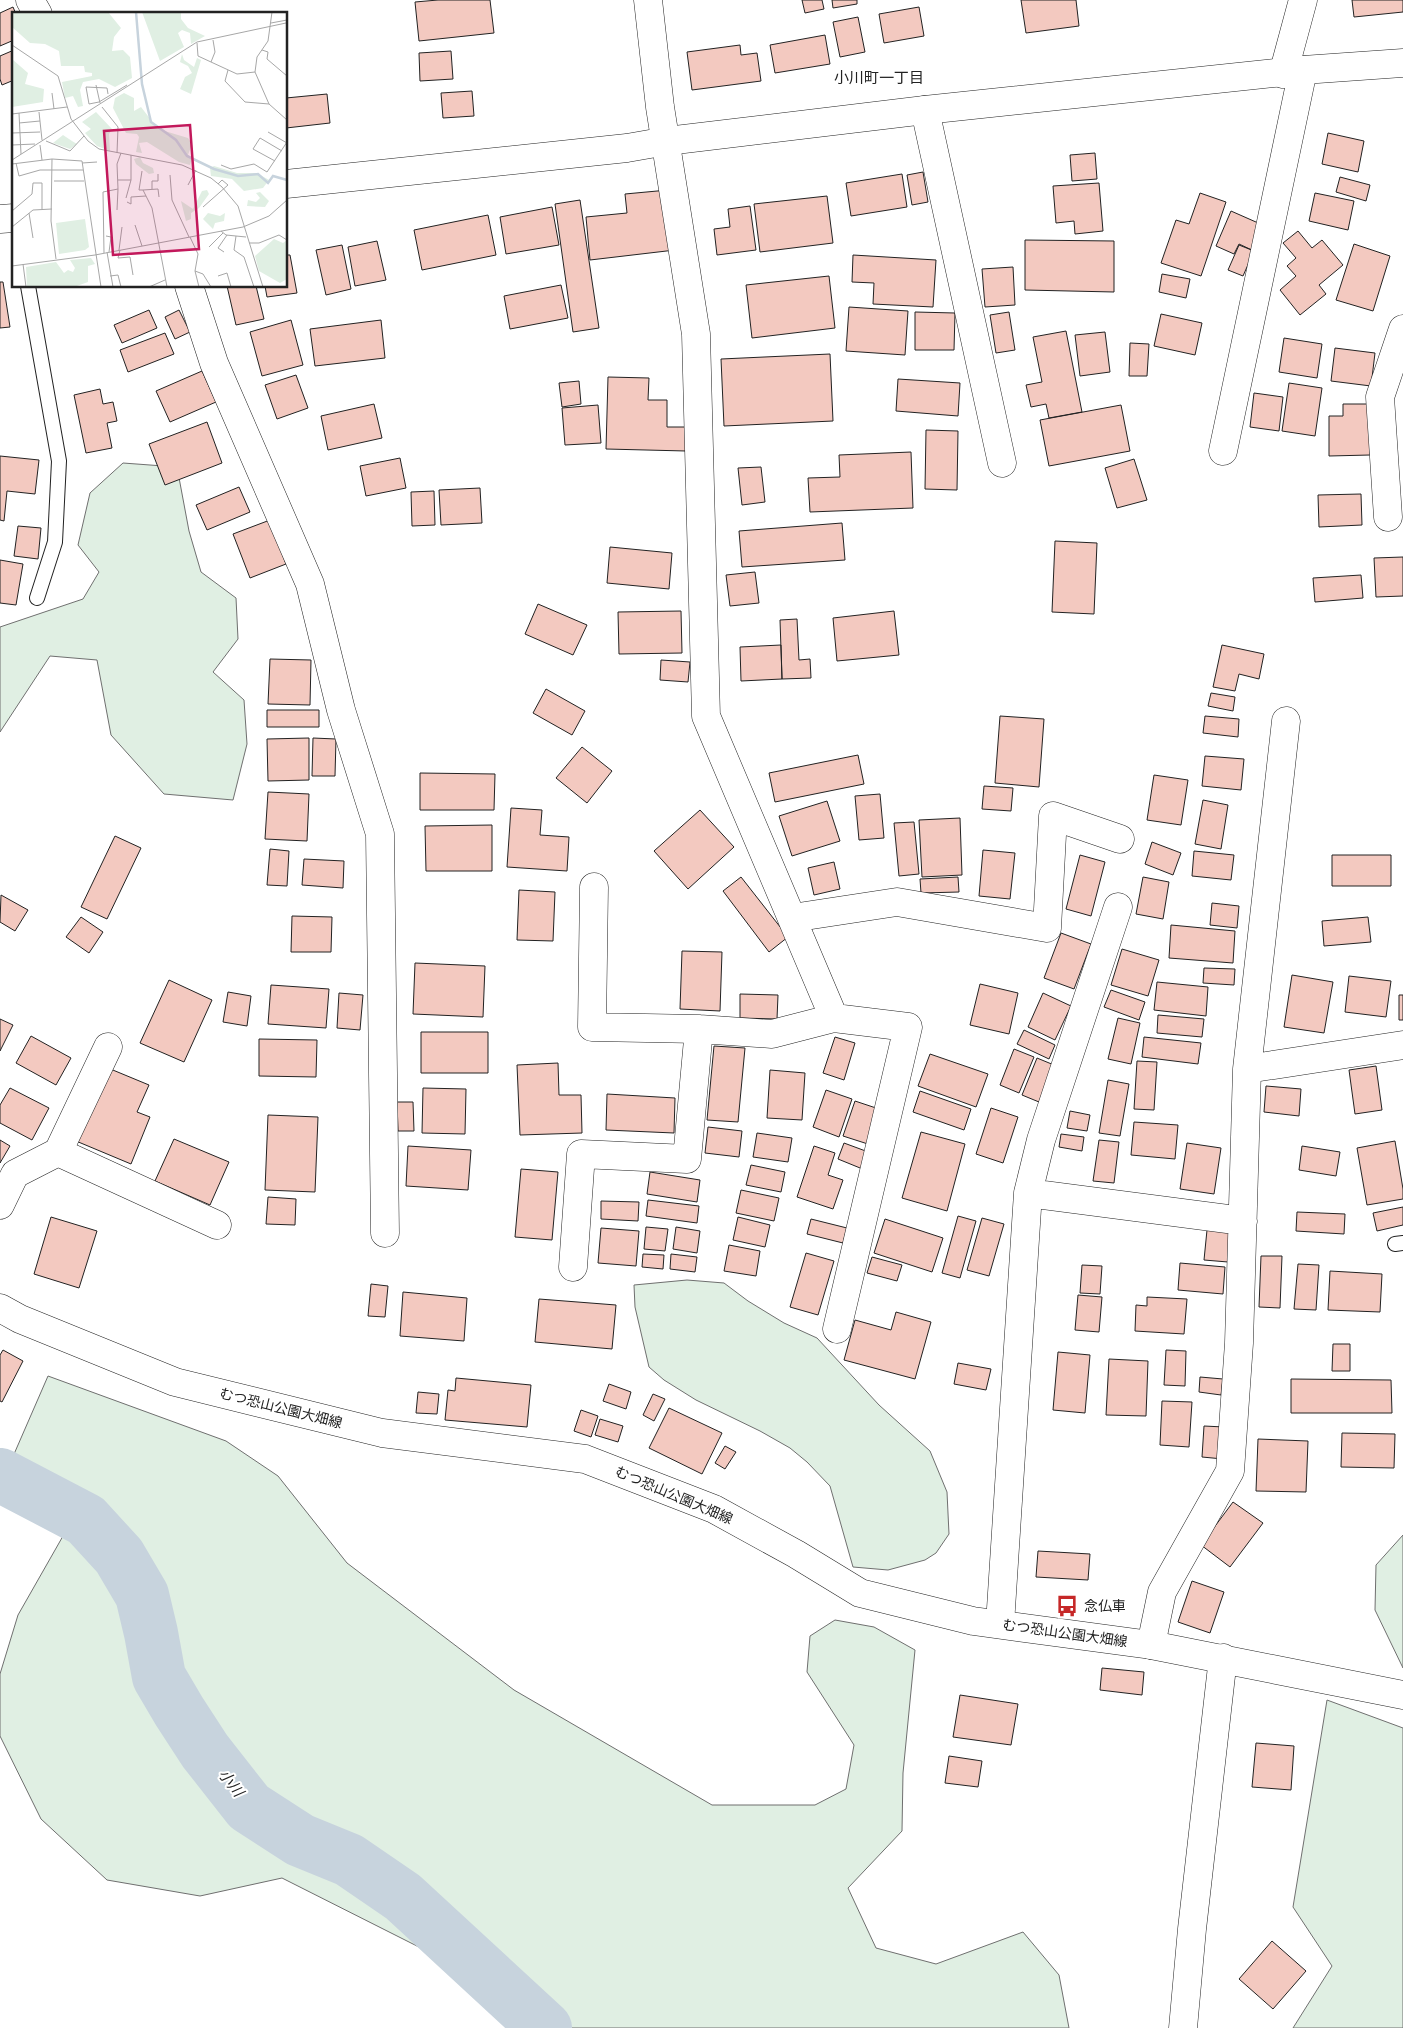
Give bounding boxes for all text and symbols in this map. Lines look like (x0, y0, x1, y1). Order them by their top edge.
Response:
inset map (12, 12, 288, 288)
district label: 小川町一丁目 (834, 69, 924, 87)
street label: むつ恐山公園大畑線 (218, 1385, 344, 1432)
street label: むつ恐山公園大畑線 (612, 1463, 735, 1528)
bus stop icon: 念仏車 (1054, 1593, 1080, 1619)
place label: 念仏車 (1084, 1598, 1126, 1615)
street label: むつ恐山公園大畑線 (1001, 1616, 1129, 1651)
water label: 小川 (215, 1766, 249, 1802)

